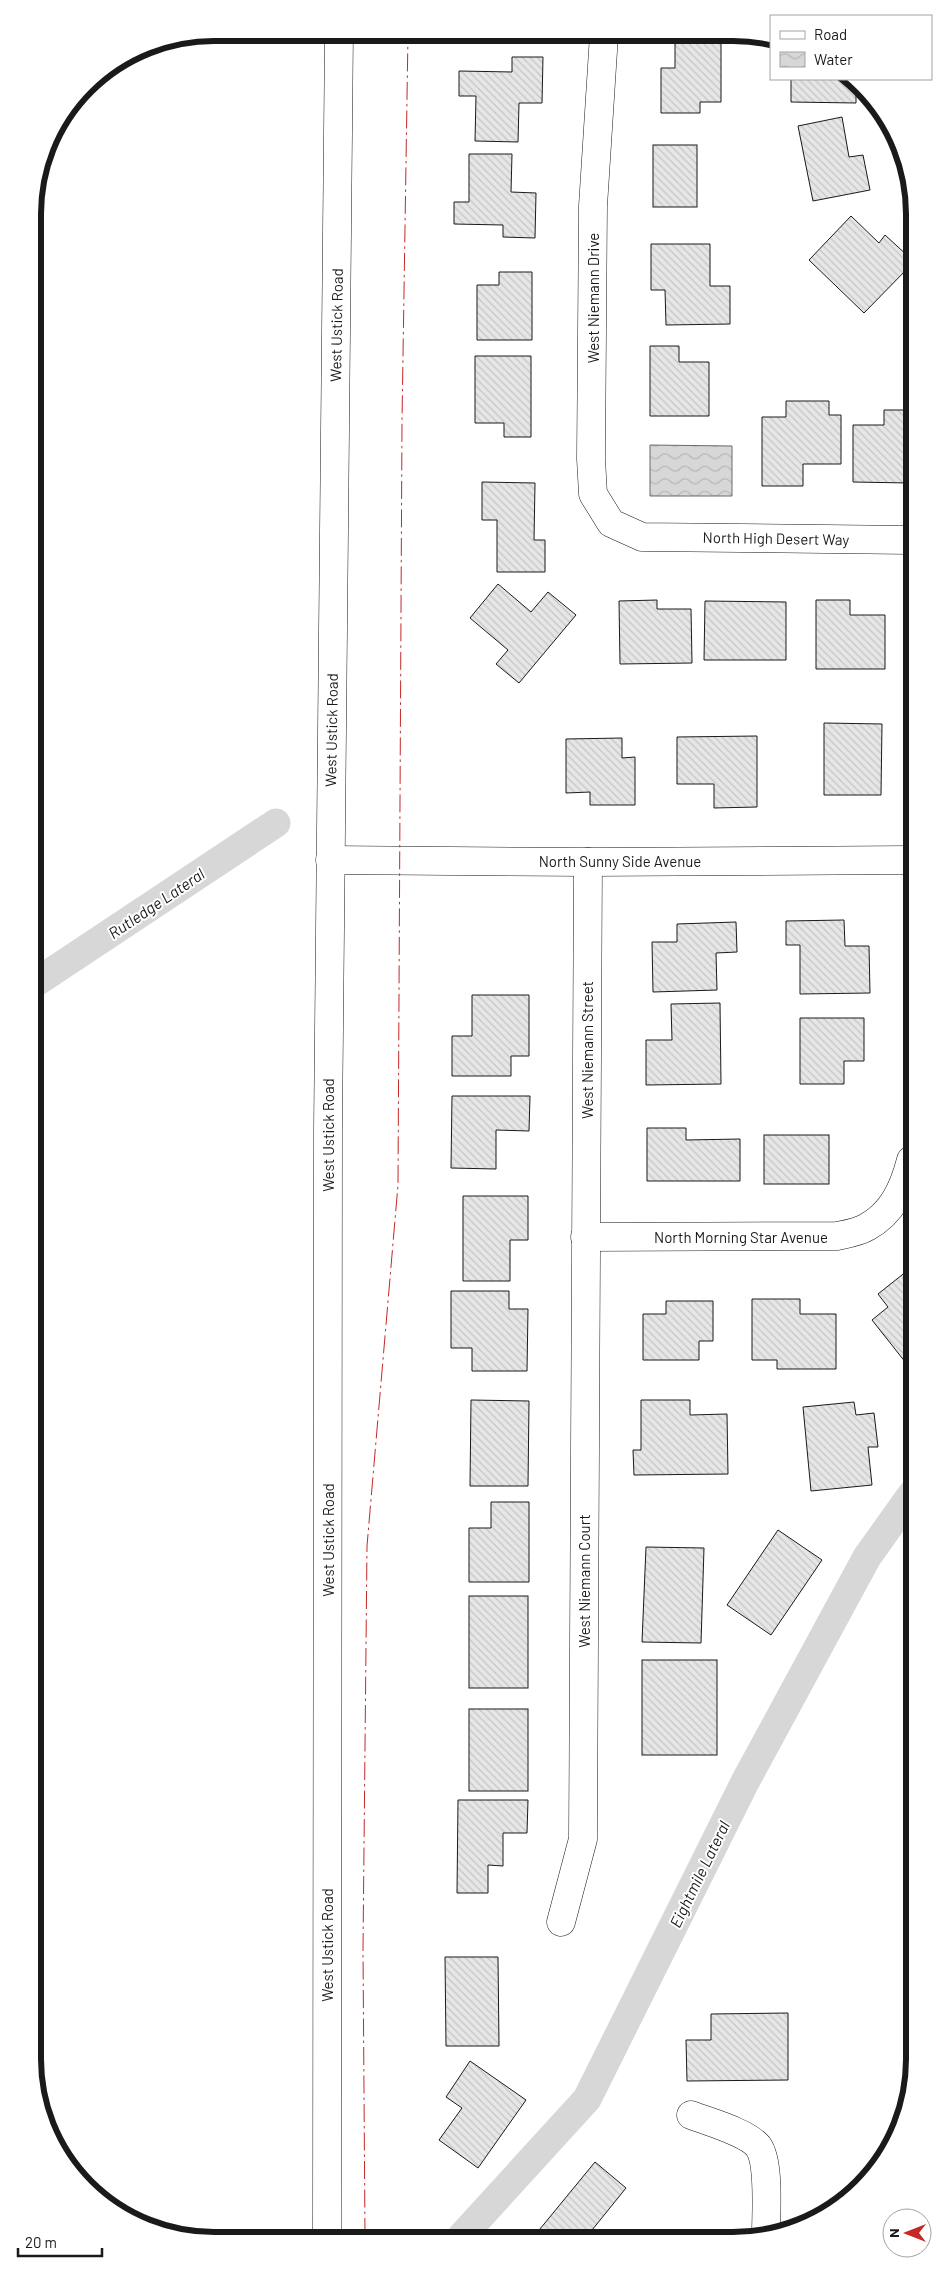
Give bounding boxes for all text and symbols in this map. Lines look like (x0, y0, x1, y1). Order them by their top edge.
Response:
legend (770, 15, 932, 80)
text: Road (814, 25, 847, 43)
text: Water (814, 50, 853, 68)
street label: West Niemann Drive (584, 233, 602, 363)
street label: West Ustick Road (326, 268, 346, 382)
street label: North High Desert Way (703, 528, 850, 548)
street label: West Ustick Road (321, 673, 341, 787)
street label: North Sunny Side Avenue (539, 852, 701, 870)
water label: Rutledge Lateral (104, 864, 208, 942)
street label: West Niemann Street (578, 981, 596, 1119)
street label: West Ustick Road (319, 1078, 337, 1192)
street label: North Morning Star Avenue (654, 1228, 828, 1246)
street label: West Ustick Road (319, 1483, 337, 1597)
street label: West Niemann Court (575, 1514, 593, 1648)
water label: Eightmile Lateral (665, 1817, 733, 1930)
street label: West Ustick Road (318, 1888, 336, 2002)
north arrow (882, 2208, 932, 2258)
scale bar (18, 2226, 101, 2258)
text: N (885, 2228, 902, 2238)
text: 20 m (25, 2233, 57, 2251)

